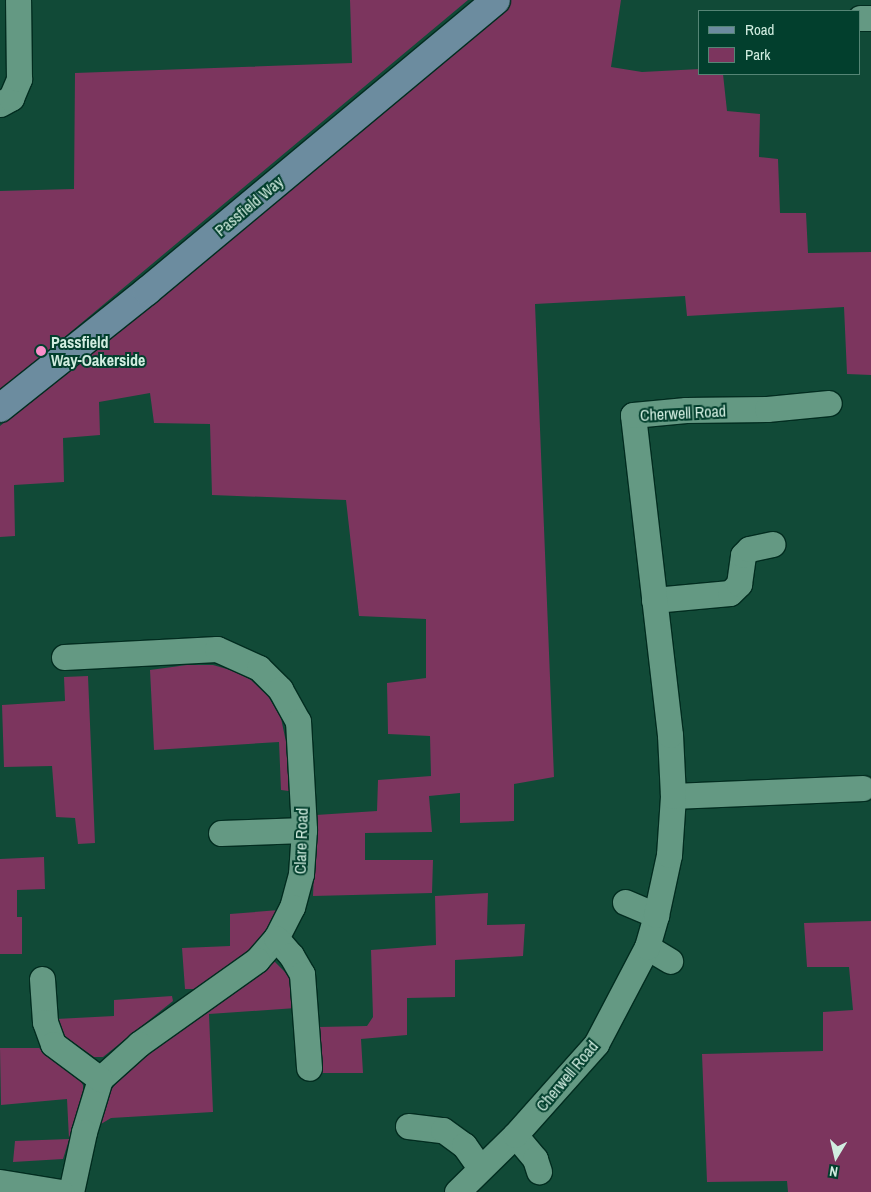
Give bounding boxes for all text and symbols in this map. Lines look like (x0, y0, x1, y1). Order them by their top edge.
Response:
legend (698, 10, 861, 75)
text: Road (745, 19, 774, 40)
text: Park (745, 44, 770, 65)
street label: Passfield Way (211, 172, 287, 240)
place label: Passfield Way-Oakerside (51, 332, 145, 370)
marker: Passfield Way-Oakerside (35, 345, 47, 357)
street label: Cherwell Road (640, 401, 726, 425)
street label: Clare Road (290, 808, 312, 874)
street label: Cherwell Road (532, 1037, 602, 1115)
north arrow (811, 1132, 861, 1182)
text: N (828, 1162, 839, 1181)

